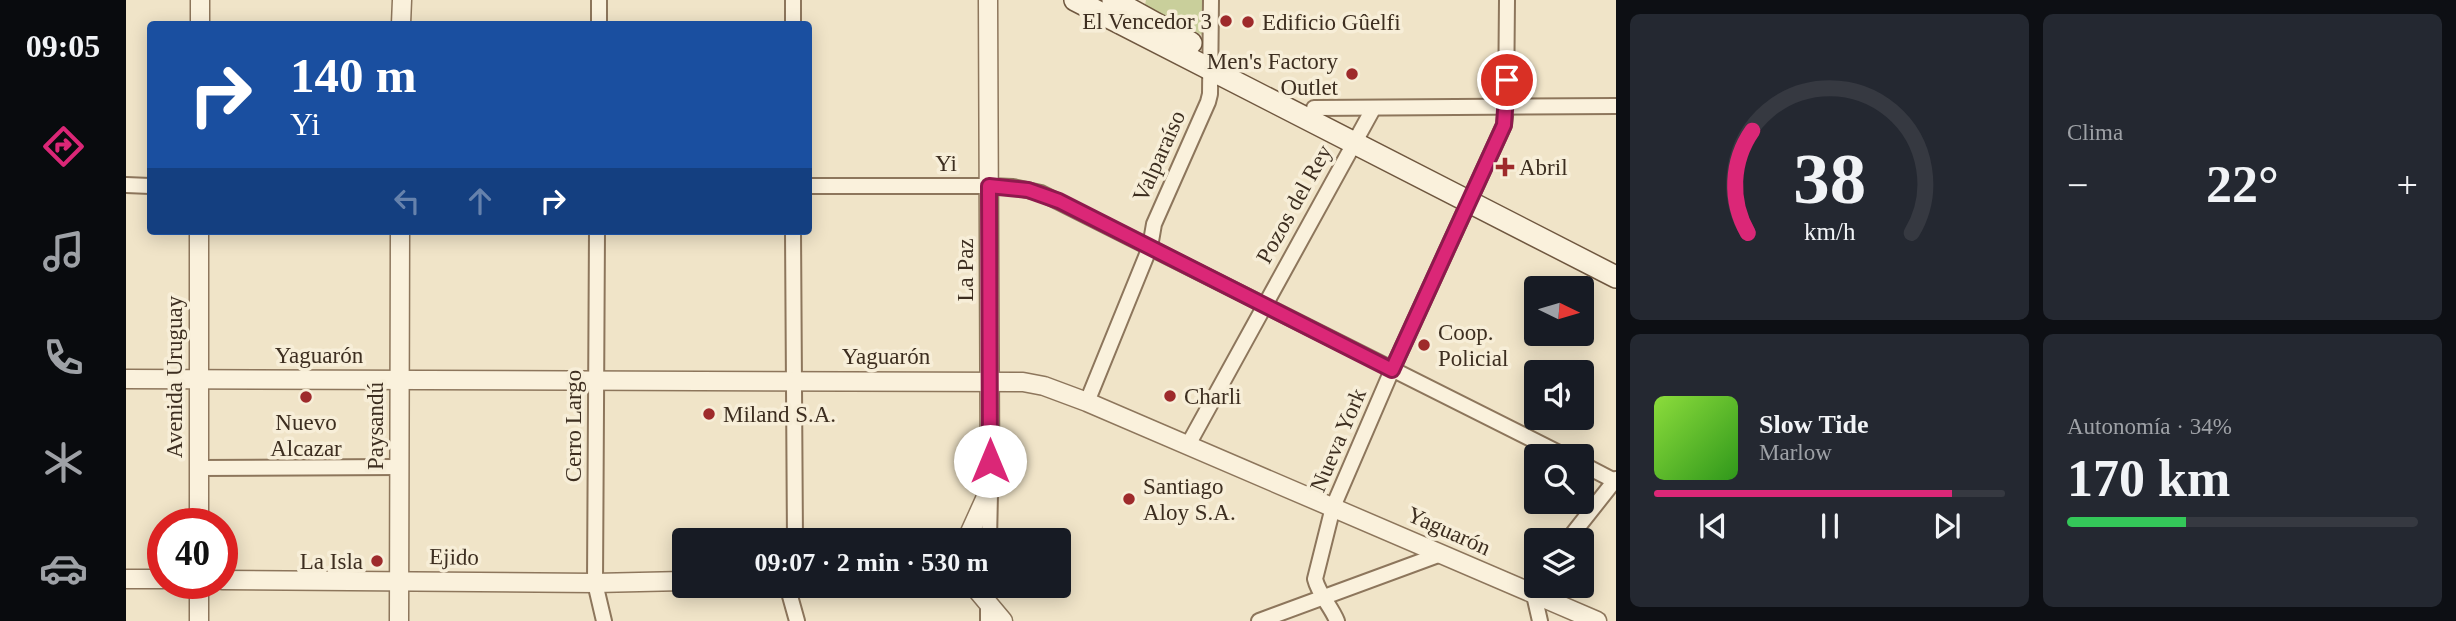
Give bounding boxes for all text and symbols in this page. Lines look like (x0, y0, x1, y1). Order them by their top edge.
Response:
place label: El Vencedor 3 (1082, 9, 1212, 34)
place label: Edificio Gûelfi (1262, 10, 1401, 35)
marker: El Vencedor 3 (1218, 13, 1234, 29)
marker: Edificio Gûelfi (1240, 14, 1256, 30)
text: 09:05 (26, 28, 100, 64)
text: 140 m (290, 48, 417, 103)
icon: right (175, 49, 266, 140)
place label: Men's Factory Outlet (1207, 49, 1339, 100)
pin (1477, 50, 1537, 110)
icon: arrive (1488, 61, 1526, 99)
marker: Men's Factory Outlet (1344, 66, 1360, 82)
text: Yi (290, 106, 320, 142)
street label: Valparaíso (1128, 107, 1190, 205)
text: Clima (2067, 120, 2123, 145)
icon: directions (39, 122, 88, 171)
text: 38 (1793, 138, 1866, 219)
street label: Pozos del Rey (1251, 140, 1337, 268)
street label: Yi (935, 151, 957, 176)
place label: Abril (1519, 155, 1568, 180)
text: 22° (2206, 156, 2279, 213)
marker: Abril (1497, 159, 1513, 175)
text: − (2067, 164, 2088, 206)
text: + (2397, 164, 2418, 206)
icon: left (388, 182, 426, 220)
icon: ahead (461, 182, 499, 220)
icon: right (534, 182, 572, 220)
text: km/h (1804, 218, 1856, 245)
icon: music (39, 227, 88, 276)
street label: La Paz (953, 238, 978, 302)
north arrow (1524, 276, 1594, 346)
map controls (1524, 276, 1594, 598)
street label: Avenida Uruguay (162, 295, 187, 458)
place label: Coop. Policial (1438, 320, 1508, 371)
icon: phone (39, 333, 88, 382)
marker: Coop. Policial (1416, 337, 1432, 353)
street label: Yaguarón (275, 343, 364, 368)
street label: Yaguarón (842, 344, 931, 369)
button: sound (1524, 360, 1594, 430)
street label: Cerro Largo (561, 370, 586, 482)
street label: Paysandú (363, 381, 388, 470)
place label: Charli (1184, 384, 1242, 409)
street label: Nueva York (1305, 384, 1371, 495)
marker: Charli (1162, 388, 1178, 404)
marker: Nuevo Alcazar (298, 389, 314, 405)
place label: Miland S.A. (723, 402, 836, 427)
marker: Miland S.A. (701, 406, 717, 422)
place label: Nuevo Alcazar (270, 410, 342, 461)
text: Slow Tide (1759, 410, 1869, 439)
text: Autonomía · 34% (2067, 414, 2232, 439)
position arrow (953, 424, 1027, 498)
icon: climate (39, 438, 88, 487)
text: Marlow (1759, 440, 1832, 465)
button: search (1524, 444, 1594, 514)
text: 170 km (2067, 450, 2230, 507)
place label: Santiago Aloy S.A. (1143, 474, 1236, 525)
marker: Santiago Aloy S.A. (1121, 491, 1137, 507)
street label: Yaguarón (1404, 502, 1495, 561)
icon: previous (1694, 507, 1732, 545)
icon: pause (1811, 507, 1849, 545)
icon: next (1928, 507, 1966, 545)
speed limit sign: 40 (147, 508, 238, 599)
button: layers (1524, 528, 1594, 598)
icon: car (39, 544, 88, 593)
street label: Ejido (429, 544, 479, 570)
text: 09:07 · 2 min · 530 m (755, 548, 989, 577)
place label: La Isla (300, 549, 363, 574)
marker: La Isla (369, 553, 385, 569)

